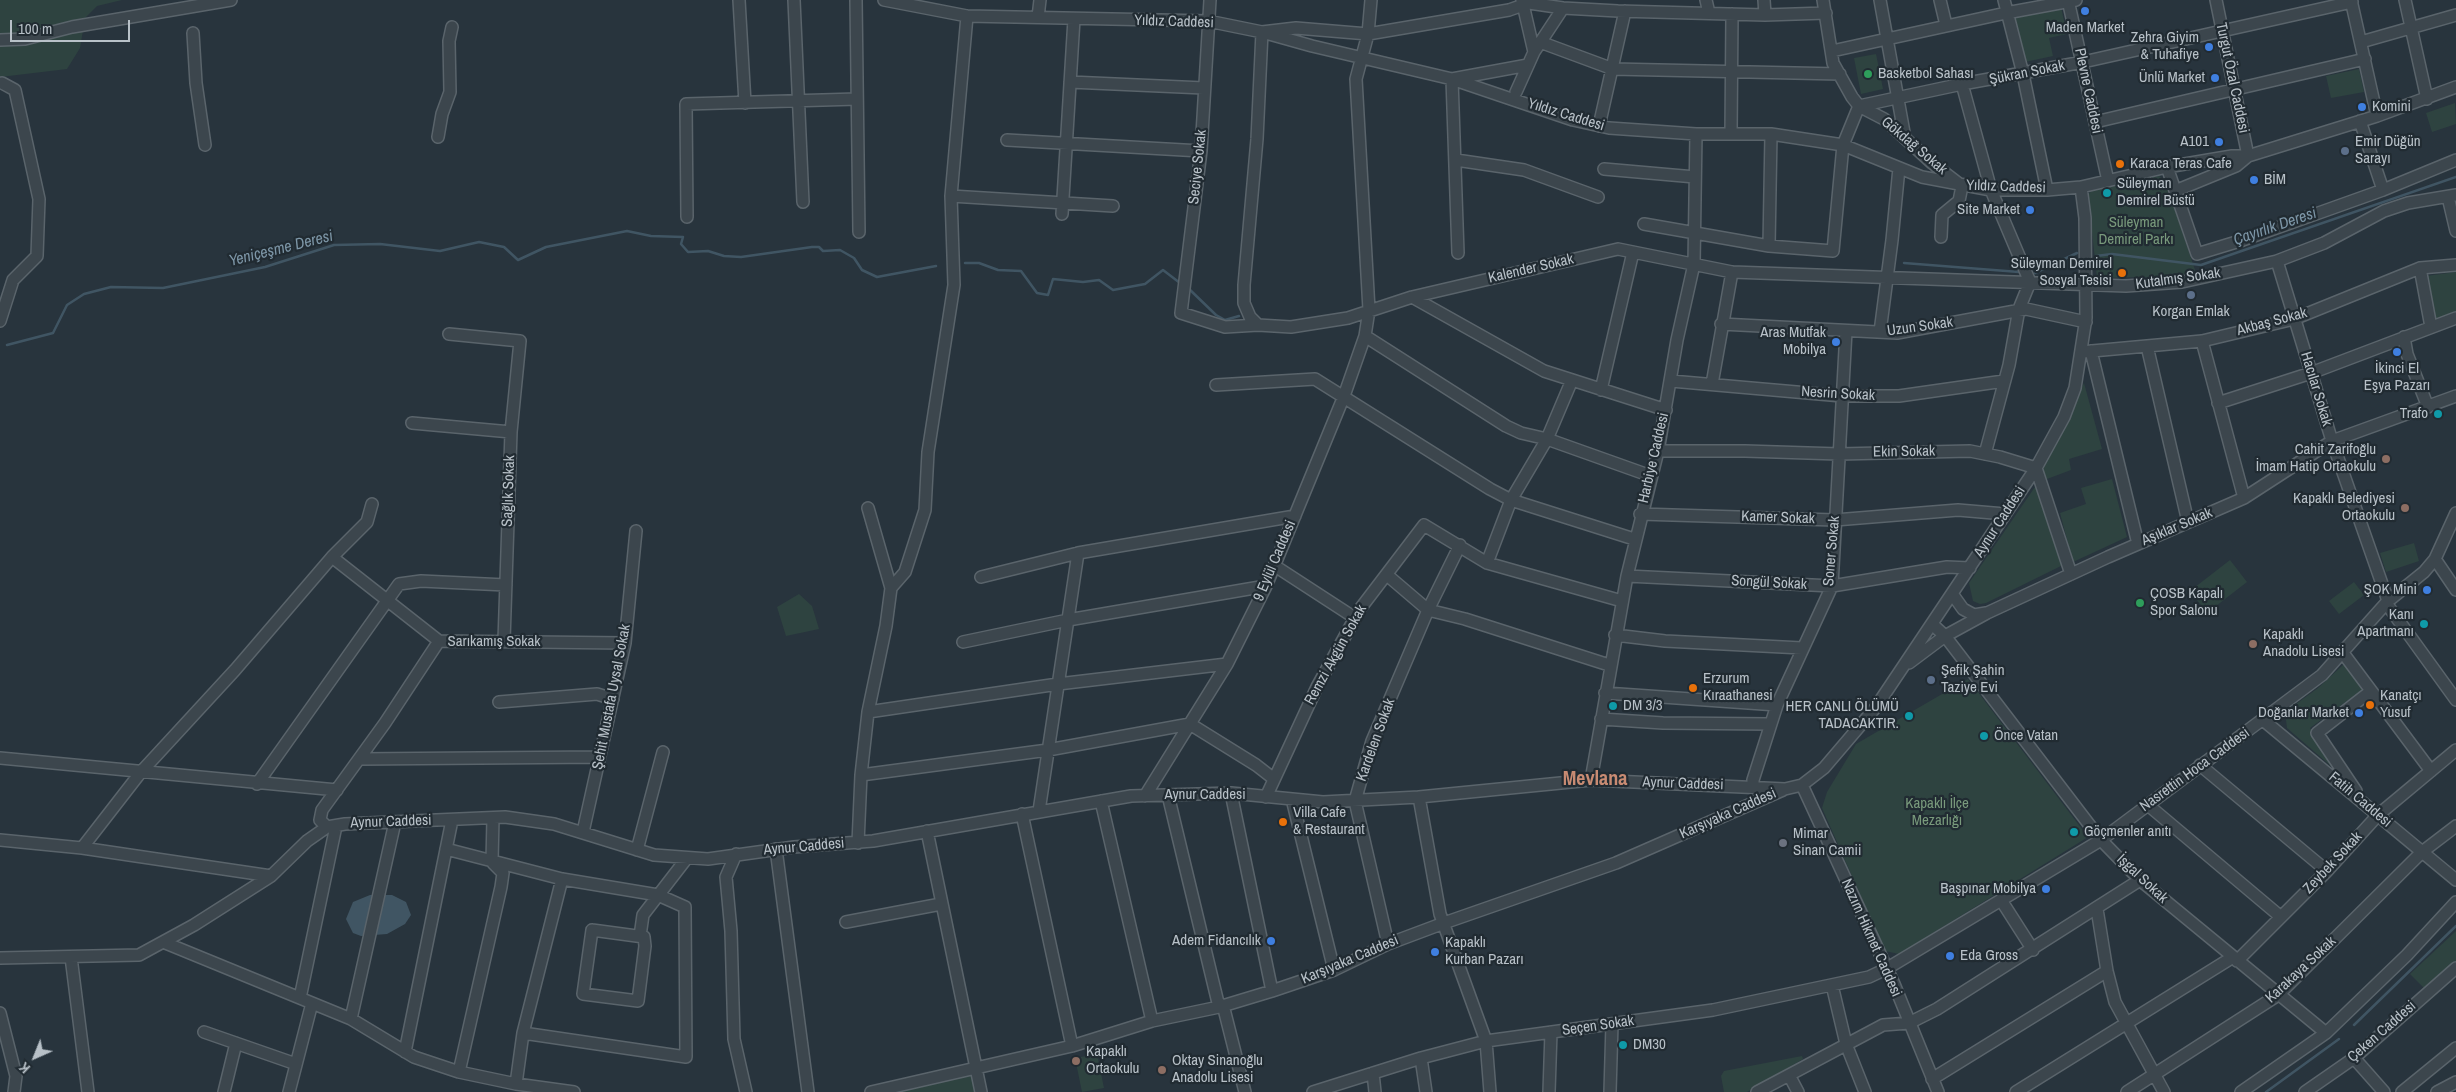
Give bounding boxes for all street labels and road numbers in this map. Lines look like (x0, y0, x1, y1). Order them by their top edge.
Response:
street label: Yıldız Caddesi (1134, 12, 1214, 32)
street label: Turgut Özal Caddesi (2212, 21, 2252, 135)
street label: Plevne Caddesi (2070, 47, 2106, 135)
street label: Şükran Sokak (1988, 57, 2066, 89)
street label: Yıldız Caddesi (1525, 95, 1607, 135)
street label: Gökdağ Sokak (1877, 113, 1951, 179)
street label: Seciye Sokak (1185, 129, 1211, 205)
street label: Yıldız Caddesi (1966, 177, 2046, 197)
street label: Kalender Sokak (1487, 250, 1575, 288)
street label: Kutalmış Sokak (2134, 264, 2222, 294)
street label: Akbaş Sokak (2235, 304, 2309, 340)
street label: Uzun Sokak (1886, 313, 1954, 341)
street label: Hacılar Sokak (2296, 350, 2336, 428)
street label: Nesrin Sokak (1801, 383, 1875, 405)
street label: Harbiye Caddesi (1635, 411, 1673, 505)
street label: Ekin Sokak (1873, 442, 1935, 462)
street label: Sağlık Sokak (499, 455, 519, 527)
street label: Aynur Caddesi (1970, 483, 2030, 561)
street label: Aşıklar Sokak (2139, 504, 2215, 550)
street label: Kamer Sokak (1741, 508, 1815, 528)
street label: Soner Sokak (1820, 515, 1844, 587)
street label: 9 Eylül Caddesi (1250, 518, 1300, 604)
street label: Songül Sokak (1731, 572, 1807, 594)
street label: Remzi Akgün Sokak (1301, 602, 1371, 708)
street label: Şehit Mustafa Uysal Sokak (589, 623, 635, 771)
street label: Sarıkamış Sokak (448, 633, 540, 651)
street label: Kardelen Sokak (1353, 696, 1399, 784)
street label: Nasrettin Hoca Caddesi (2137, 724, 2253, 816)
street label: Fatih Caddesi (2325, 768, 2395, 832)
street label: Aynur Caddesi (1642, 774, 1724, 794)
street label: Karşıyaka Caddesi (1677, 785, 1779, 843)
street label: Aynur Caddesi (1164, 786, 1246, 804)
street label: Aynur Caddesi (350, 812, 432, 832)
street label: Zeybek Sokak (2300, 828, 2366, 898)
street label: Aynur Caddesi (763, 834, 845, 860)
street label: İşgal Sokak (2113, 851, 2171, 907)
street label: Nazım Hikmet Caddesi (1837, 876, 1905, 1000)
street label: Karşıyaka Caddesi (1299, 931, 1401, 989)
street label: Karakaya Sokak (2262, 933, 2340, 1007)
street label: Çeken Caddesi (2344, 997, 2420, 1067)
street label: Seçen Sokak (1561, 1012, 1635, 1040)

